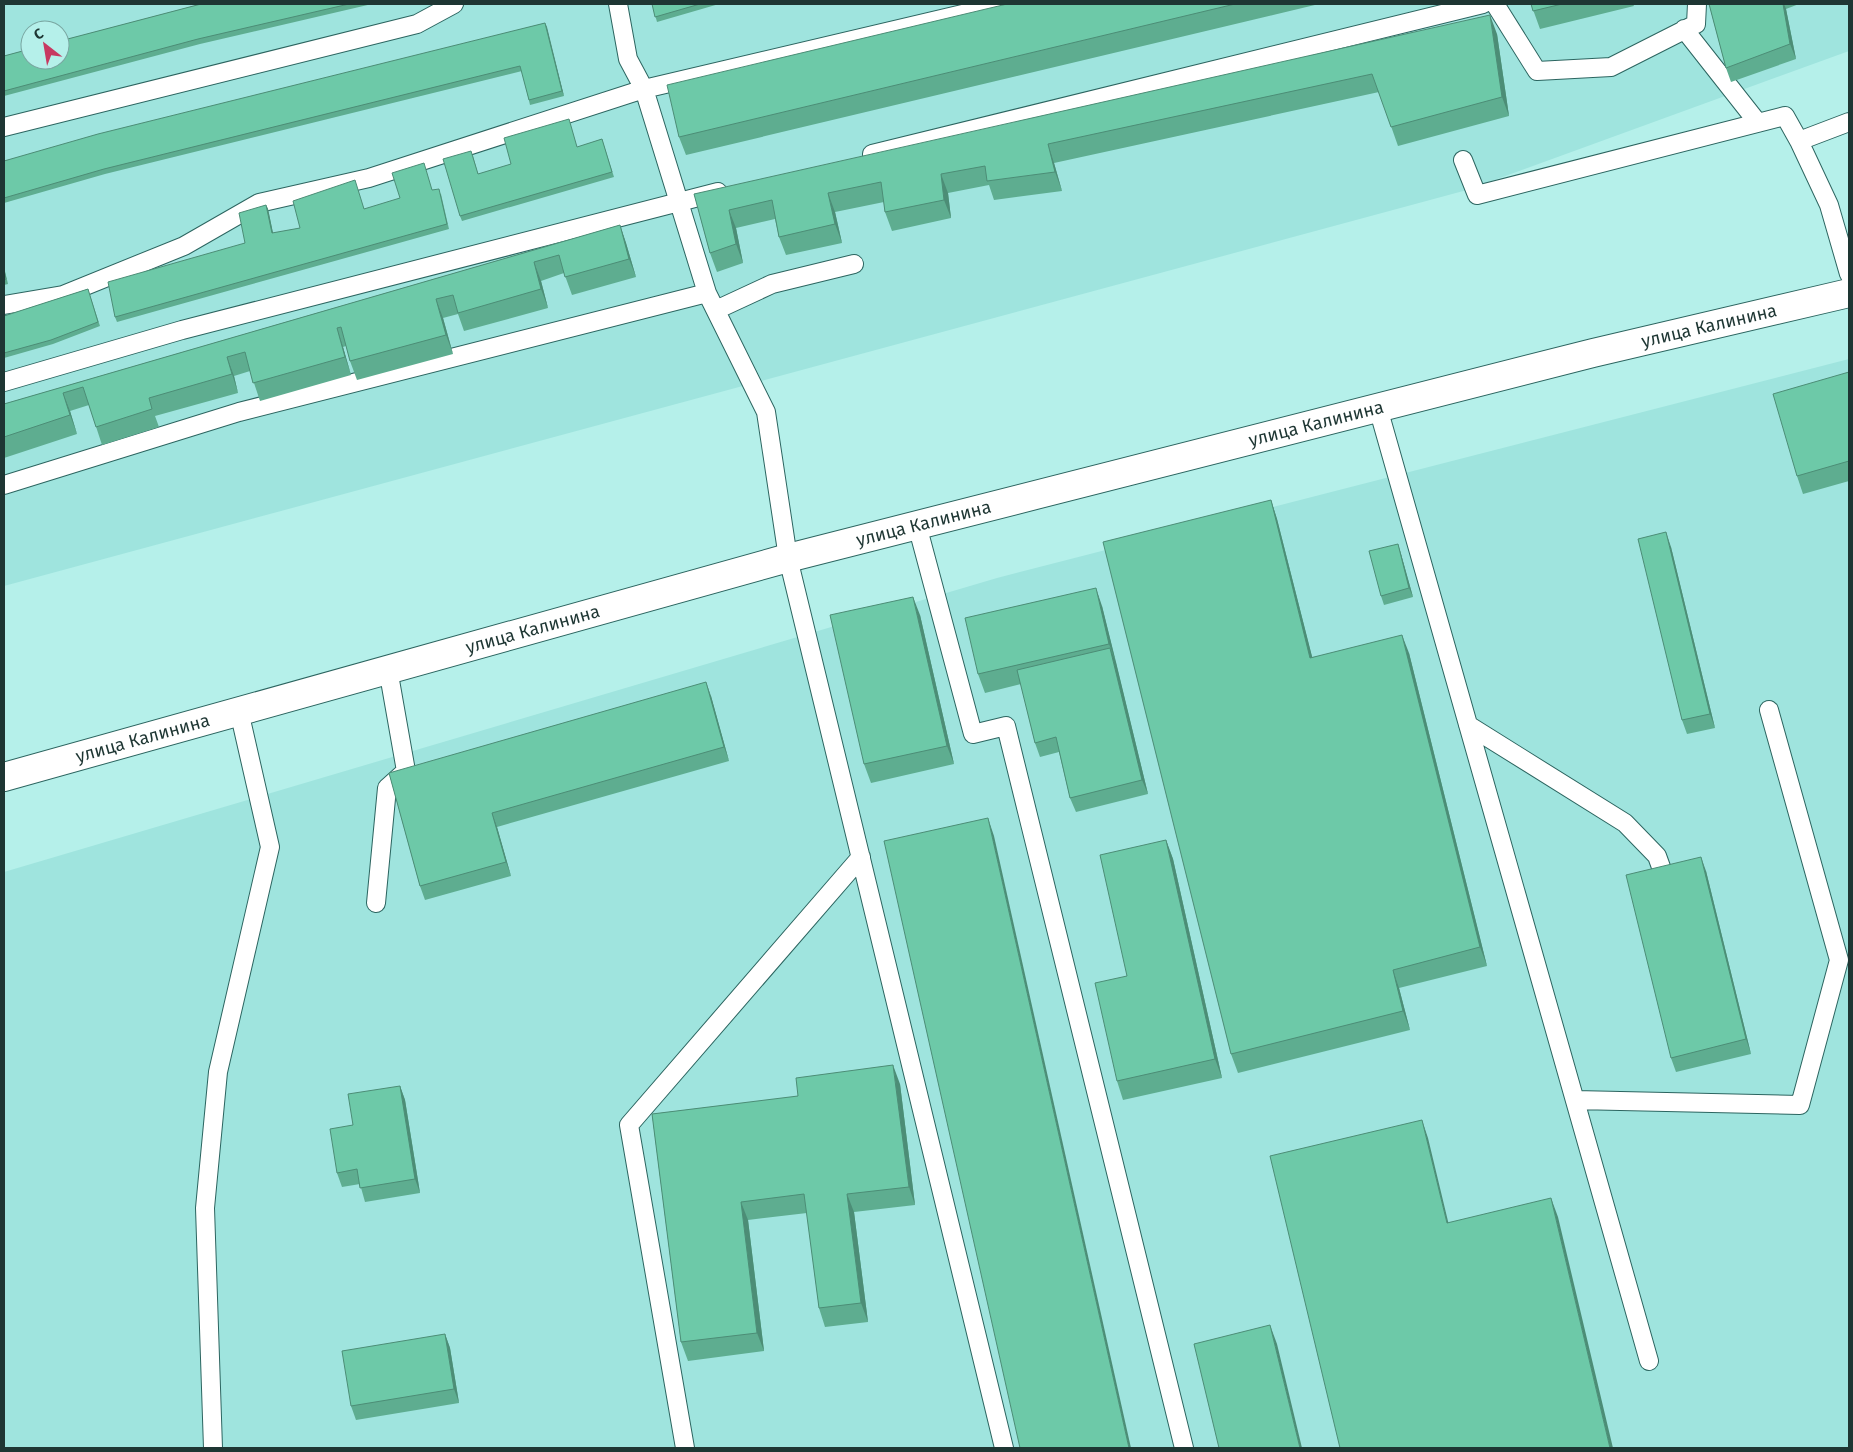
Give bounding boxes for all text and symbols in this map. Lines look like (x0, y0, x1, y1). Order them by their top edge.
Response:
north arrow (20, 20, 70, 70)
text: С (31, 25, 46, 44)
street label: улица Калинина (1639, 299, 1779, 352)
street label: улица Калинина (1246, 396, 1386, 451)
street label: улица Калинина (854, 496, 993, 551)
street label: улица Калинина (463, 600, 602, 659)
street label: улица Калинина (73, 709, 212, 767)

